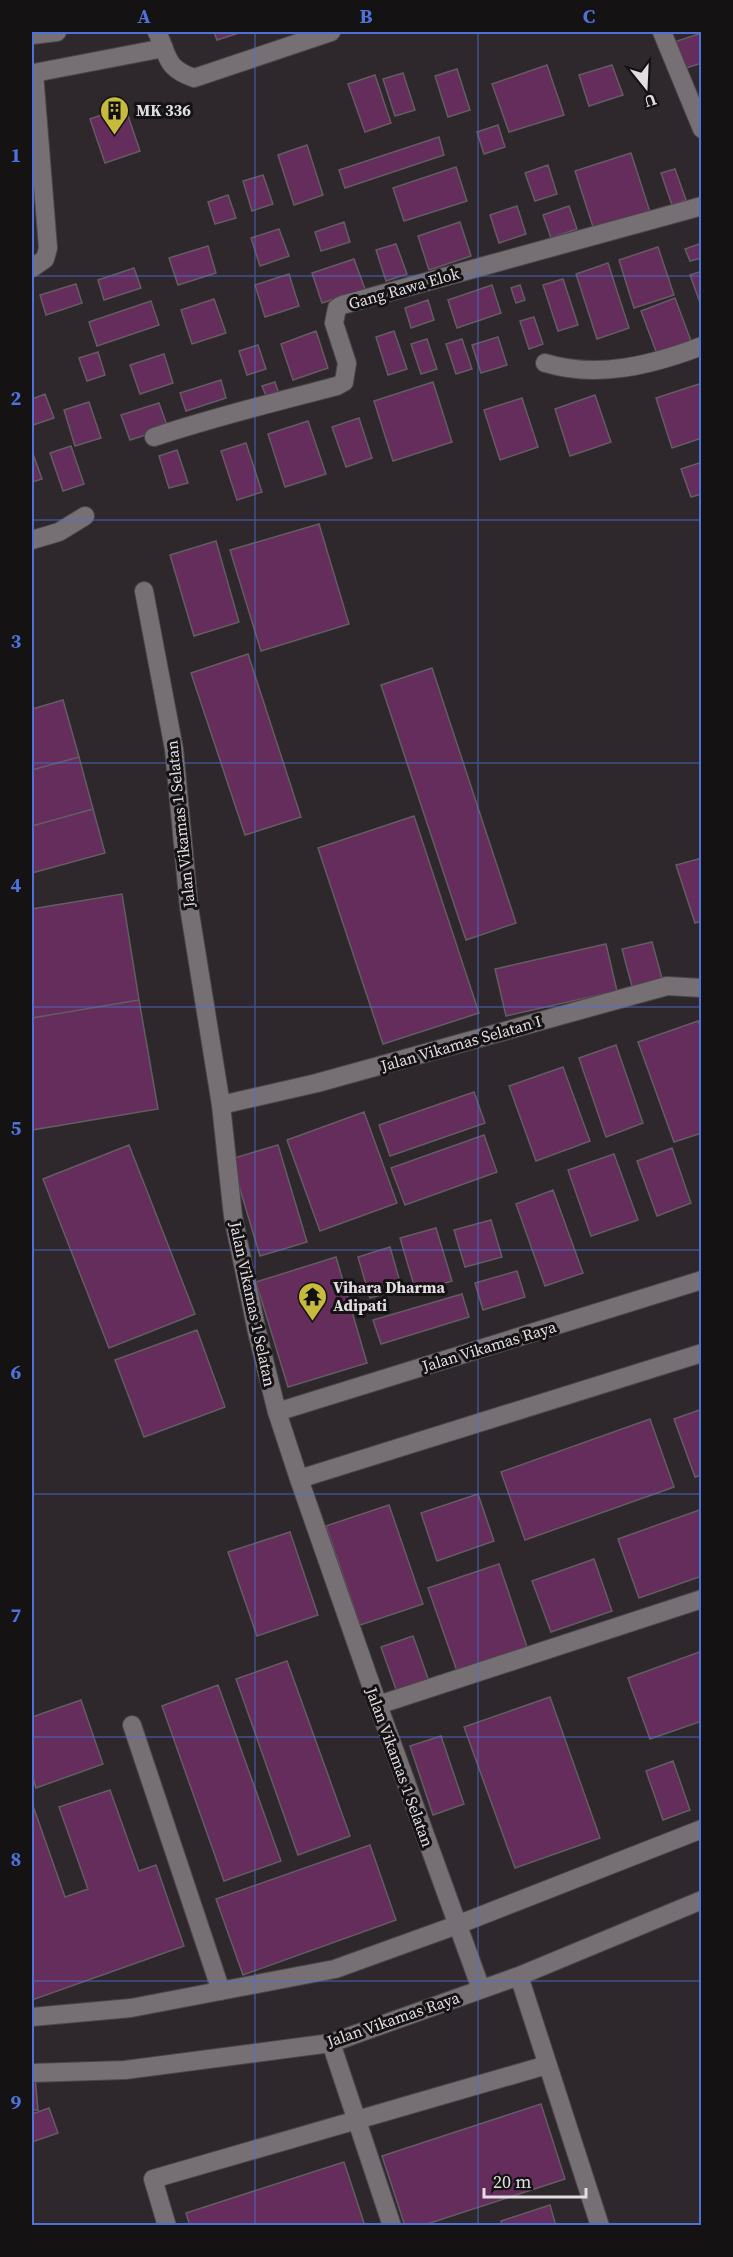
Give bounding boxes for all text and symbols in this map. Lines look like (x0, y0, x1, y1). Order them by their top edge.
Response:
text: A (137, 2, 151, 30)
text: B (359, 2, 373, 30)
text: C (583, 2, 595, 30)
north arrow (616, 57, 676, 117)
text: U (641, 89, 660, 114)
building icon: MK 336 (99, 94, 131, 136)
place label: MK 336 (136, 99, 191, 121)
text: 1 (11, 141, 21, 169)
street label: Gang Rawa Elok (346, 262, 462, 314)
text: 2 (11, 384, 22, 412)
text: 3 (11, 627, 22, 655)
street label: Jalan Vikamas 1 Selatan (160, 739, 200, 910)
text: 4 (11, 871, 22, 899)
street label: Jalan Vikamas Selatan I (377, 1010, 544, 1077)
text: 5 (11, 1114, 22, 1142)
street label: Jalan Vikamas 1 Selatan (225, 1219, 281, 1389)
place label: Vihara Dharma Adipati (333, 1276, 445, 1316)
temple icon: Vihara Dharma Adipati (296, 1280, 328, 1322)
street label: Jalan Vikamas Raya (418, 1315, 559, 1377)
text: 6 (11, 1358, 22, 1386)
text: 7 (11, 1601, 22, 1629)
street label: Jalan Vikamas 1 Selatan (361, 1683, 439, 1850)
text: 8 (11, 1845, 21, 1873)
street label: Jalan Vikamas Raya (323, 1986, 463, 2052)
text: 9 (11, 2088, 22, 2116)
scale bar (484, 2161, 586, 2199)
text: 20 m (493, 2169, 531, 2194)

